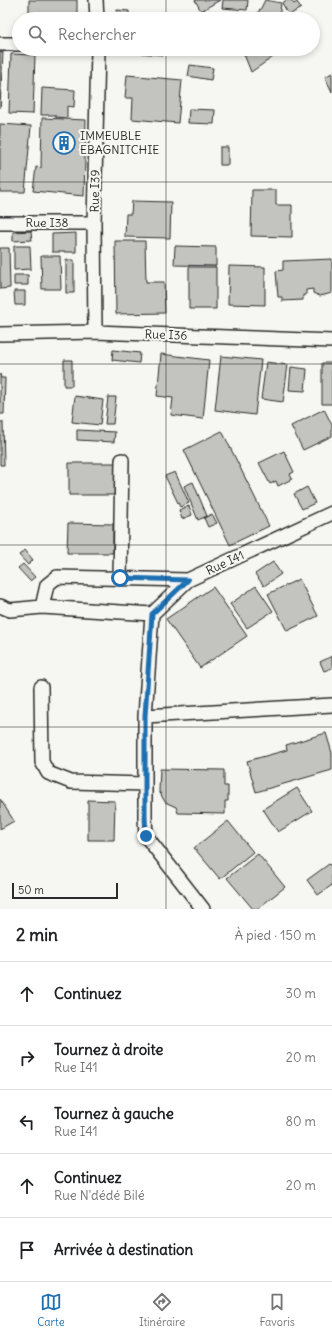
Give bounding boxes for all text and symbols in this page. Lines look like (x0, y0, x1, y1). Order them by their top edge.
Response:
search box (12, 12, 320, 56)
icon: search (26, 23, 48, 45)
text: Rechercher (58, 25, 136, 44)
place label: IMMEUBLE EBAGNITCHIE (80, 128, 159, 157)
building icon: IMMEUBLE EBAGNITCHIE (51, 130, 77, 156)
street label: Rue I39 (87, 169, 102, 213)
street label: Rue I38 (26, 215, 68, 230)
street label: Rue I36 (144, 326, 188, 343)
street label: Rue I41 (203, 547, 246, 578)
route start (111, 569, 129, 587)
route end (137, 827, 155, 845)
scale bar (12, 881, 118, 900)
text: 50 m (18, 883, 44, 897)
text: 2 min (16, 924, 58, 946)
text: À pied · 150 m (235, 927, 316, 944)
icon: ahead (16, 983, 38, 1005)
text: Continuez (54, 984, 122, 1003)
text: 30 m (286, 985, 316, 1002)
text: Tournez à droite (54, 1040, 163, 1059)
icon: right (16, 1047, 38, 1069)
text: 20 m (286, 1049, 316, 1066)
text: Rue I41 (54, 1059, 98, 1076)
text: Tournez à gauche (54, 1104, 174, 1123)
icon: left (16, 1111, 38, 1133)
text: 80 m (285, 1113, 316, 1130)
text: Rue I41 (54, 1123, 98, 1140)
text: Continuez (54, 1168, 122, 1187)
icon: ahead (16, 1175, 38, 1197)
text: 20 m (286, 1177, 316, 1194)
text: Rue N'dédé Bilé (54, 1187, 145, 1204)
icon: arrive (16, 1239, 38, 1261)
text: Arrivée à destination (54, 1240, 193, 1259)
tab: Carte (37, 1291, 65, 1329)
tab: Itinéraire (139, 1291, 185, 1329)
tab: Favoris (259, 1291, 295, 1329)

